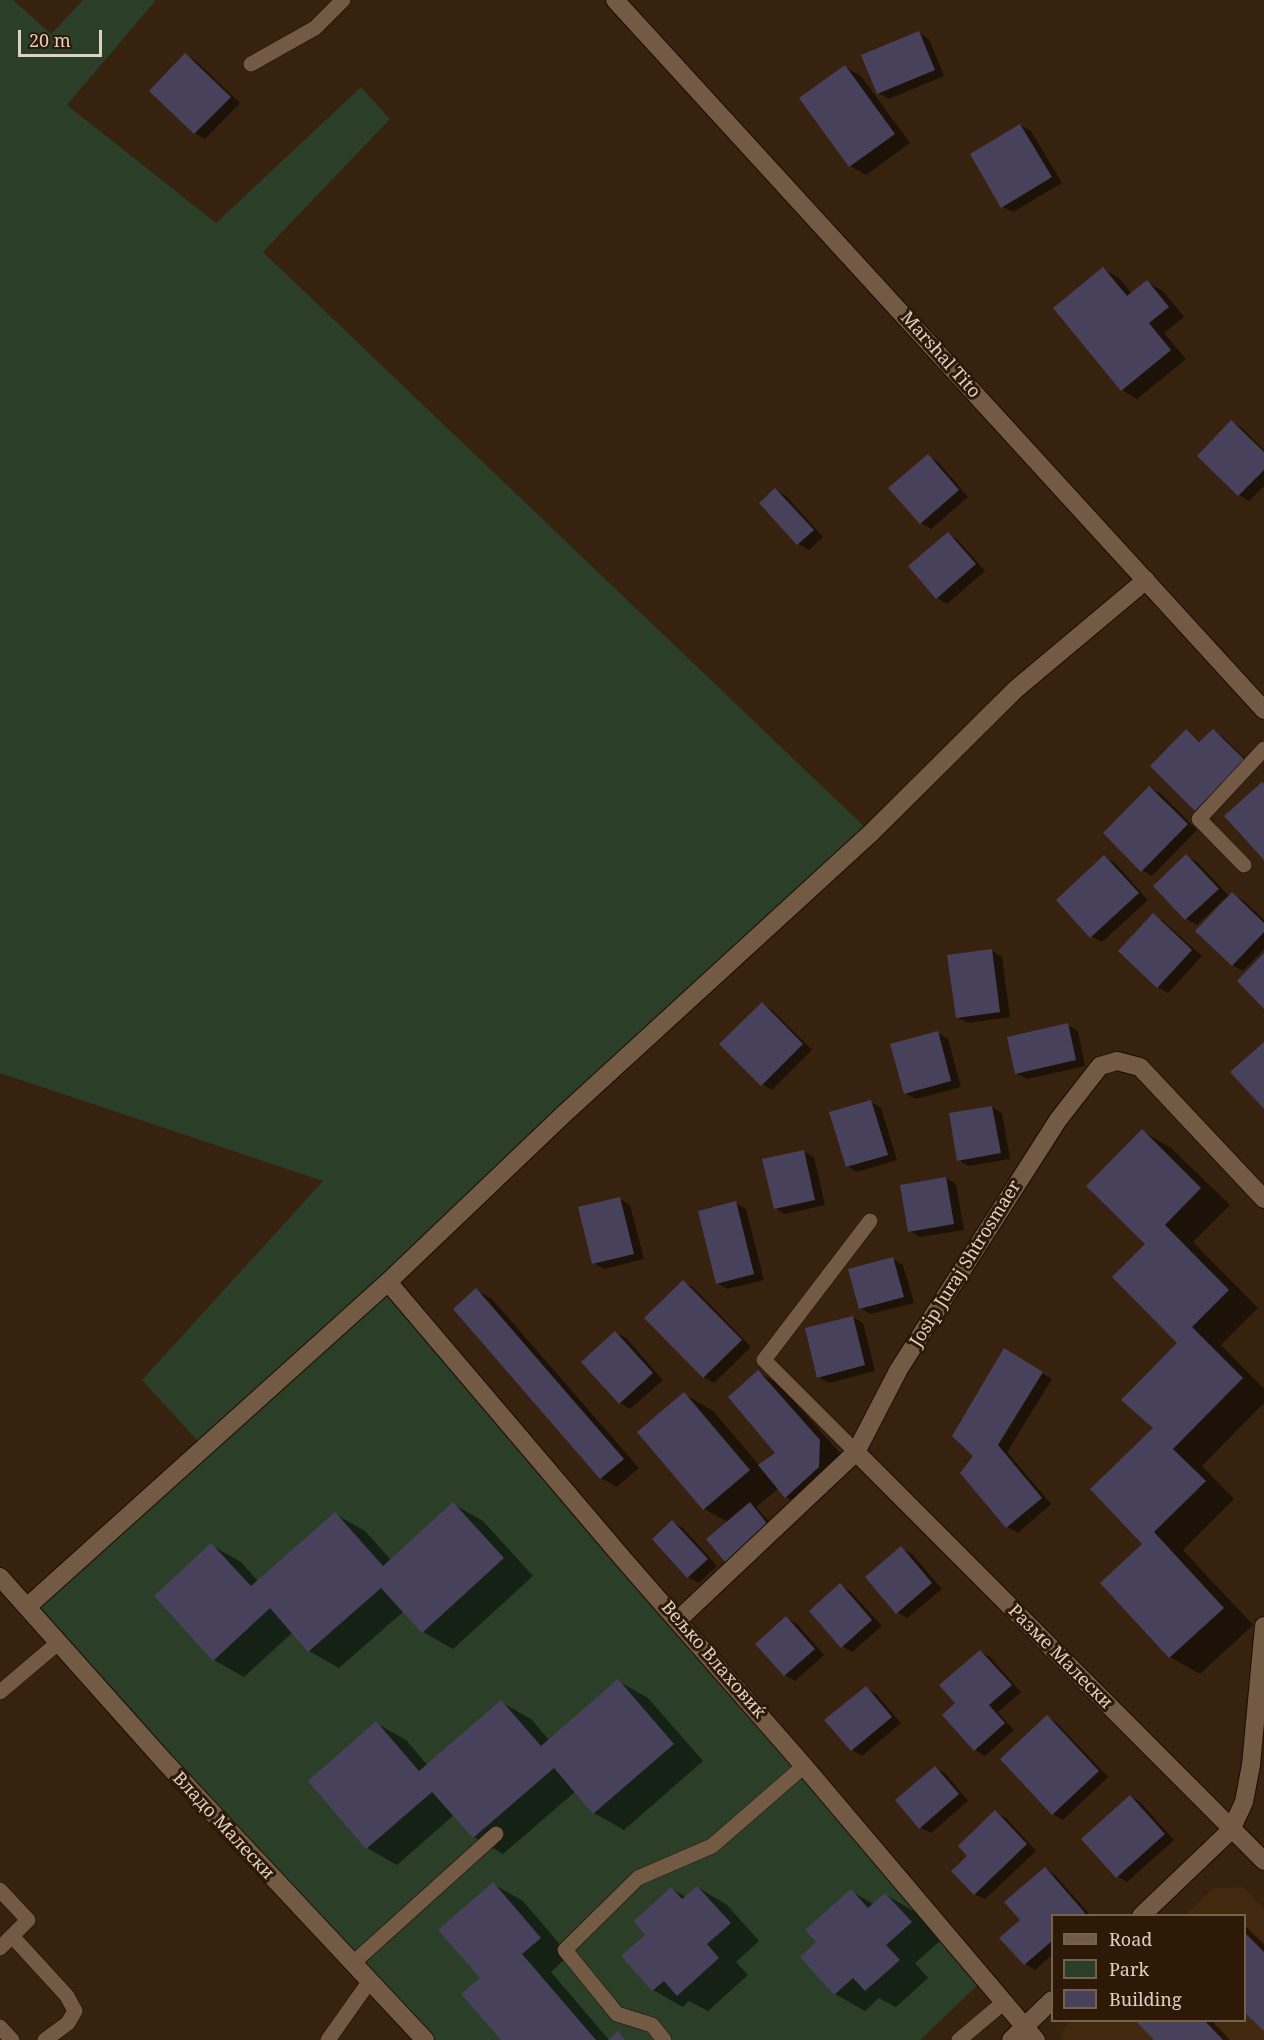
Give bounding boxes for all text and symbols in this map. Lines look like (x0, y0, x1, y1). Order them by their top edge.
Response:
scale bar (21, 18, 105, 56)
text: 20 m (29, 28, 71, 52)
street label: Marshal Tito (896, 307, 984, 403)
street label: Josip Juraj Shtrosmaer (906, 1177, 1026, 1351)
street label: Вељко Влаховиќ (656, 1597, 770, 1723)
street label: Разме Малески (1003, 1600, 1117, 1714)
street label: Владо Малески (168, 1768, 278, 1884)
legend (1051, 1914, 1246, 2022)
text: Road (1109, 1927, 1152, 1951)
text: Park (1109, 1957, 1149, 1981)
text: Building (1109, 1987, 1182, 2011)

